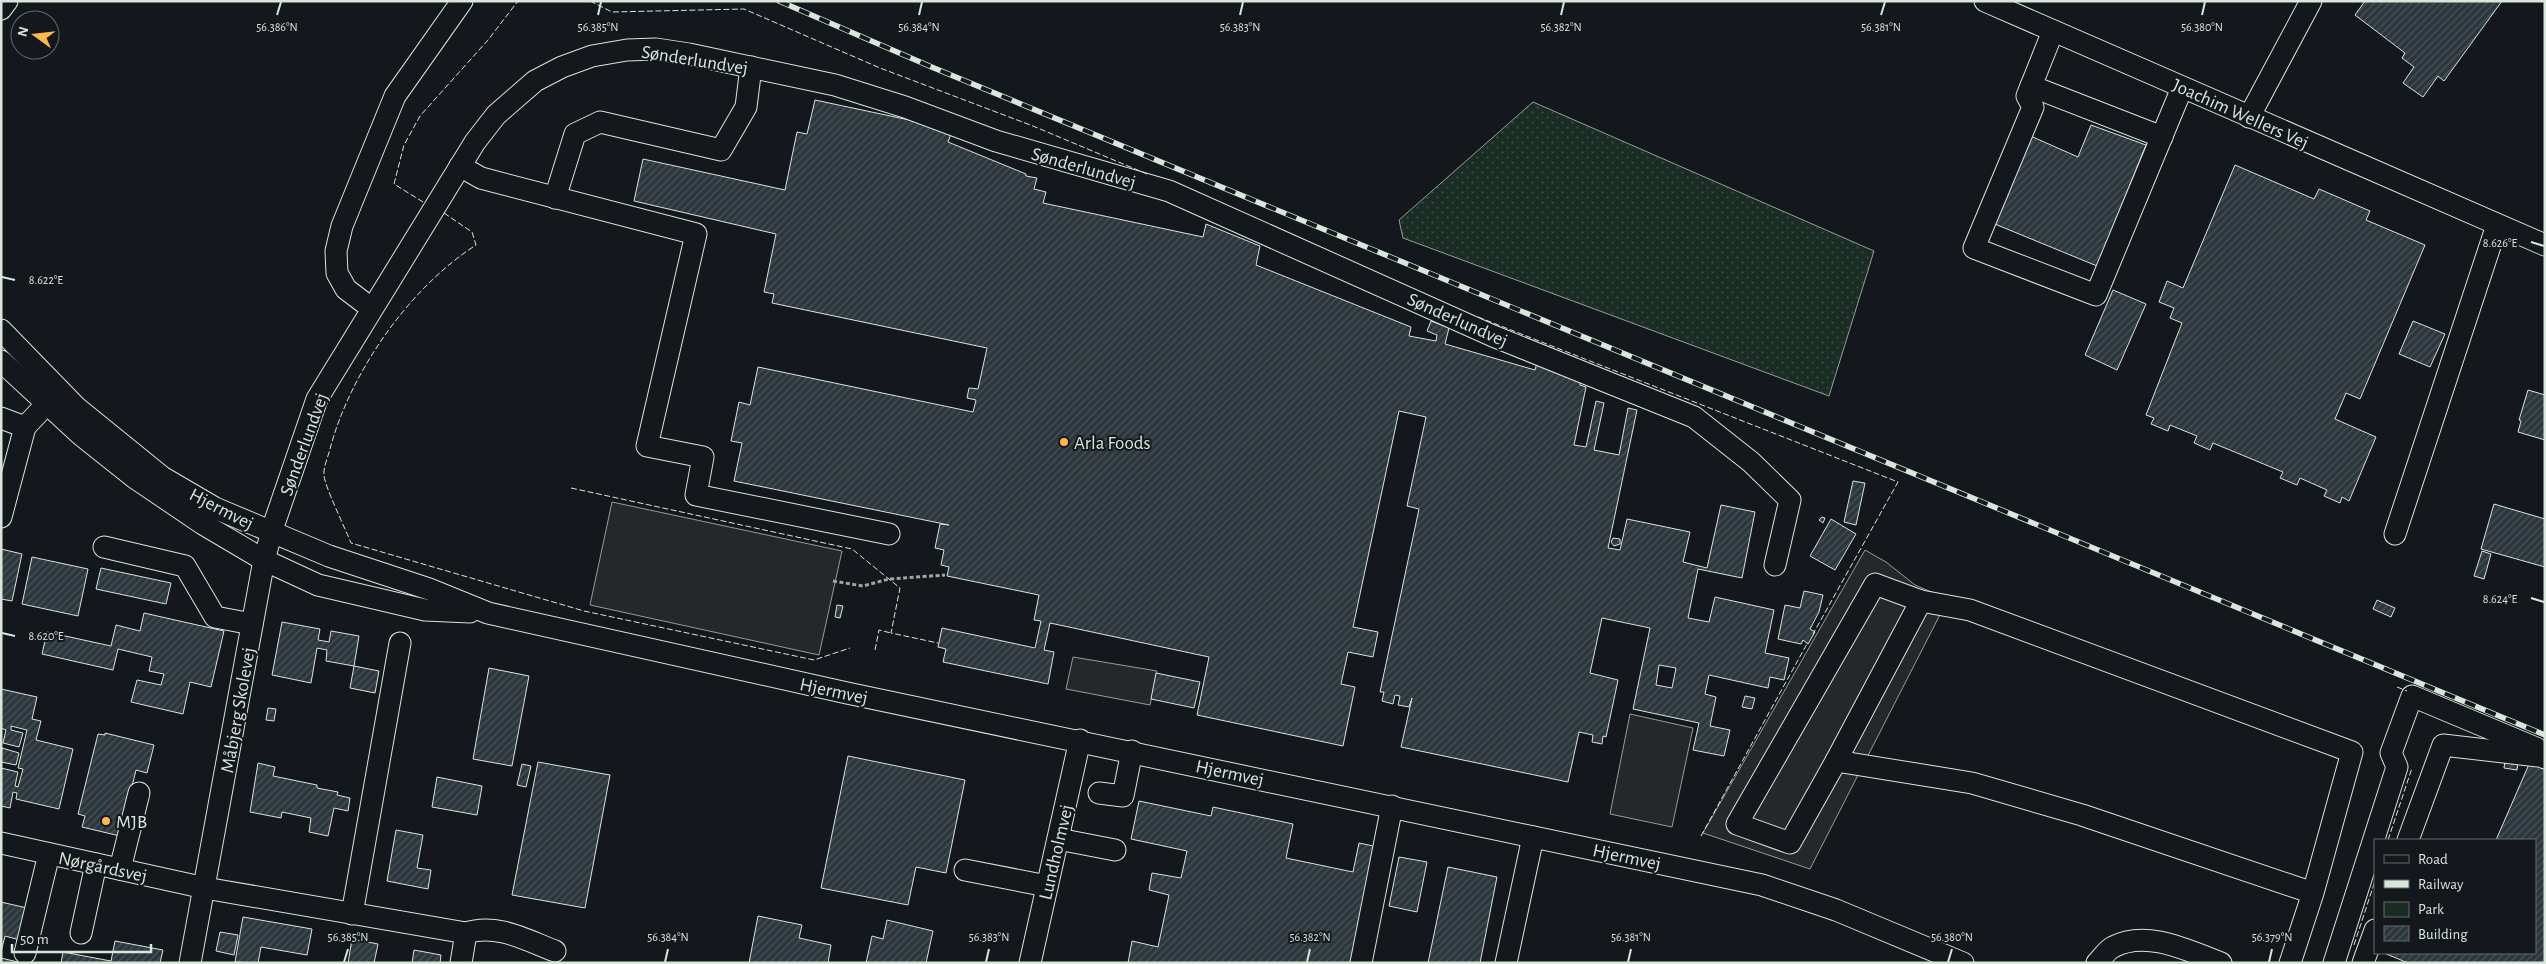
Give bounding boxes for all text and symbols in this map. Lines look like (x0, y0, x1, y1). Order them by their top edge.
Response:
north arrow (10, 10, 60, 60)
text: 56.386°N (256, 21, 298, 33)
text: 56.385°N (578, 21, 618, 33)
text: 56.384°N (898, 21, 940, 33)
text: 56.383°N (1220, 21, 1260, 33)
text: 56.382°N (1540, 21, 1582, 33)
text: 56.381°N (1861, 21, 1901, 33)
text: 56.380°N (2181, 21, 2223, 33)
text: N (15, 25, 31, 38)
street label: Sønderlundvej (640, 43, 749, 78)
street label: Joachim Wellers Vej (2169, 76, 2311, 153)
street label: Sønderlundvej (1029, 144, 1138, 192)
text: 8.626°E (2483, 237, 2517, 249)
text: 8.622°E (29, 274, 63, 286)
street label: Sønderlundvej (1404, 290, 1510, 351)
street label: Sønderlundvej (277, 391, 332, 498)
place label: Arla Foods (1074, 434, 1151, 453)
marker: Arla Foods (1058, 436, 1070, 448)
street label: Hjermvej (186, 485, 257, 534)
text: 8.624°E (2483, 593, 2518, 605)
text: 8.620°E (28, 630, 64, 642)
street label: Måbjerg Skolevej (218, 646, 259, 775)
street label: Hjermvej (798, 675, 870, 708)
street label: Hjermvej (1194, 757, 1266, 790)
street label: Lundholmvej (1036, 803, 1077, 902)
place label: MJB (116, 813, 147, 832)
marker: MJB (100, 815, 112, 827)
legend (2374, 839, 2536, 954)
street label: Hjermvej (1591, 841, 1663, 874)
street label: Nørgårdsvej (57, 849, 149, 886)
text: Road (2418, 852, 2448, 867)
text: Railway (2418, 877, 2464, 892)
text: Park (2418, 902, 2444, 917)
scale bar (12, 922, 151, 954)
text: Building (2418, 927, 2468, 942)
text: 56.385°N (328, 931, 368, 943)
text: 56.384°N (647, 931, 689, 943)
text: 56.383°N (969, 931, 1009, 943)
text: 56.382°N (1289, 931, 1331, 943)
text: 56.381°N (1611, 931, 1651, 943)
text: 56.380°N (1931, 931, 1973, 943)
text: 56.379°N (2252, 931, 2292, 943)
text: 50 m (20, 932, 49, 947)

